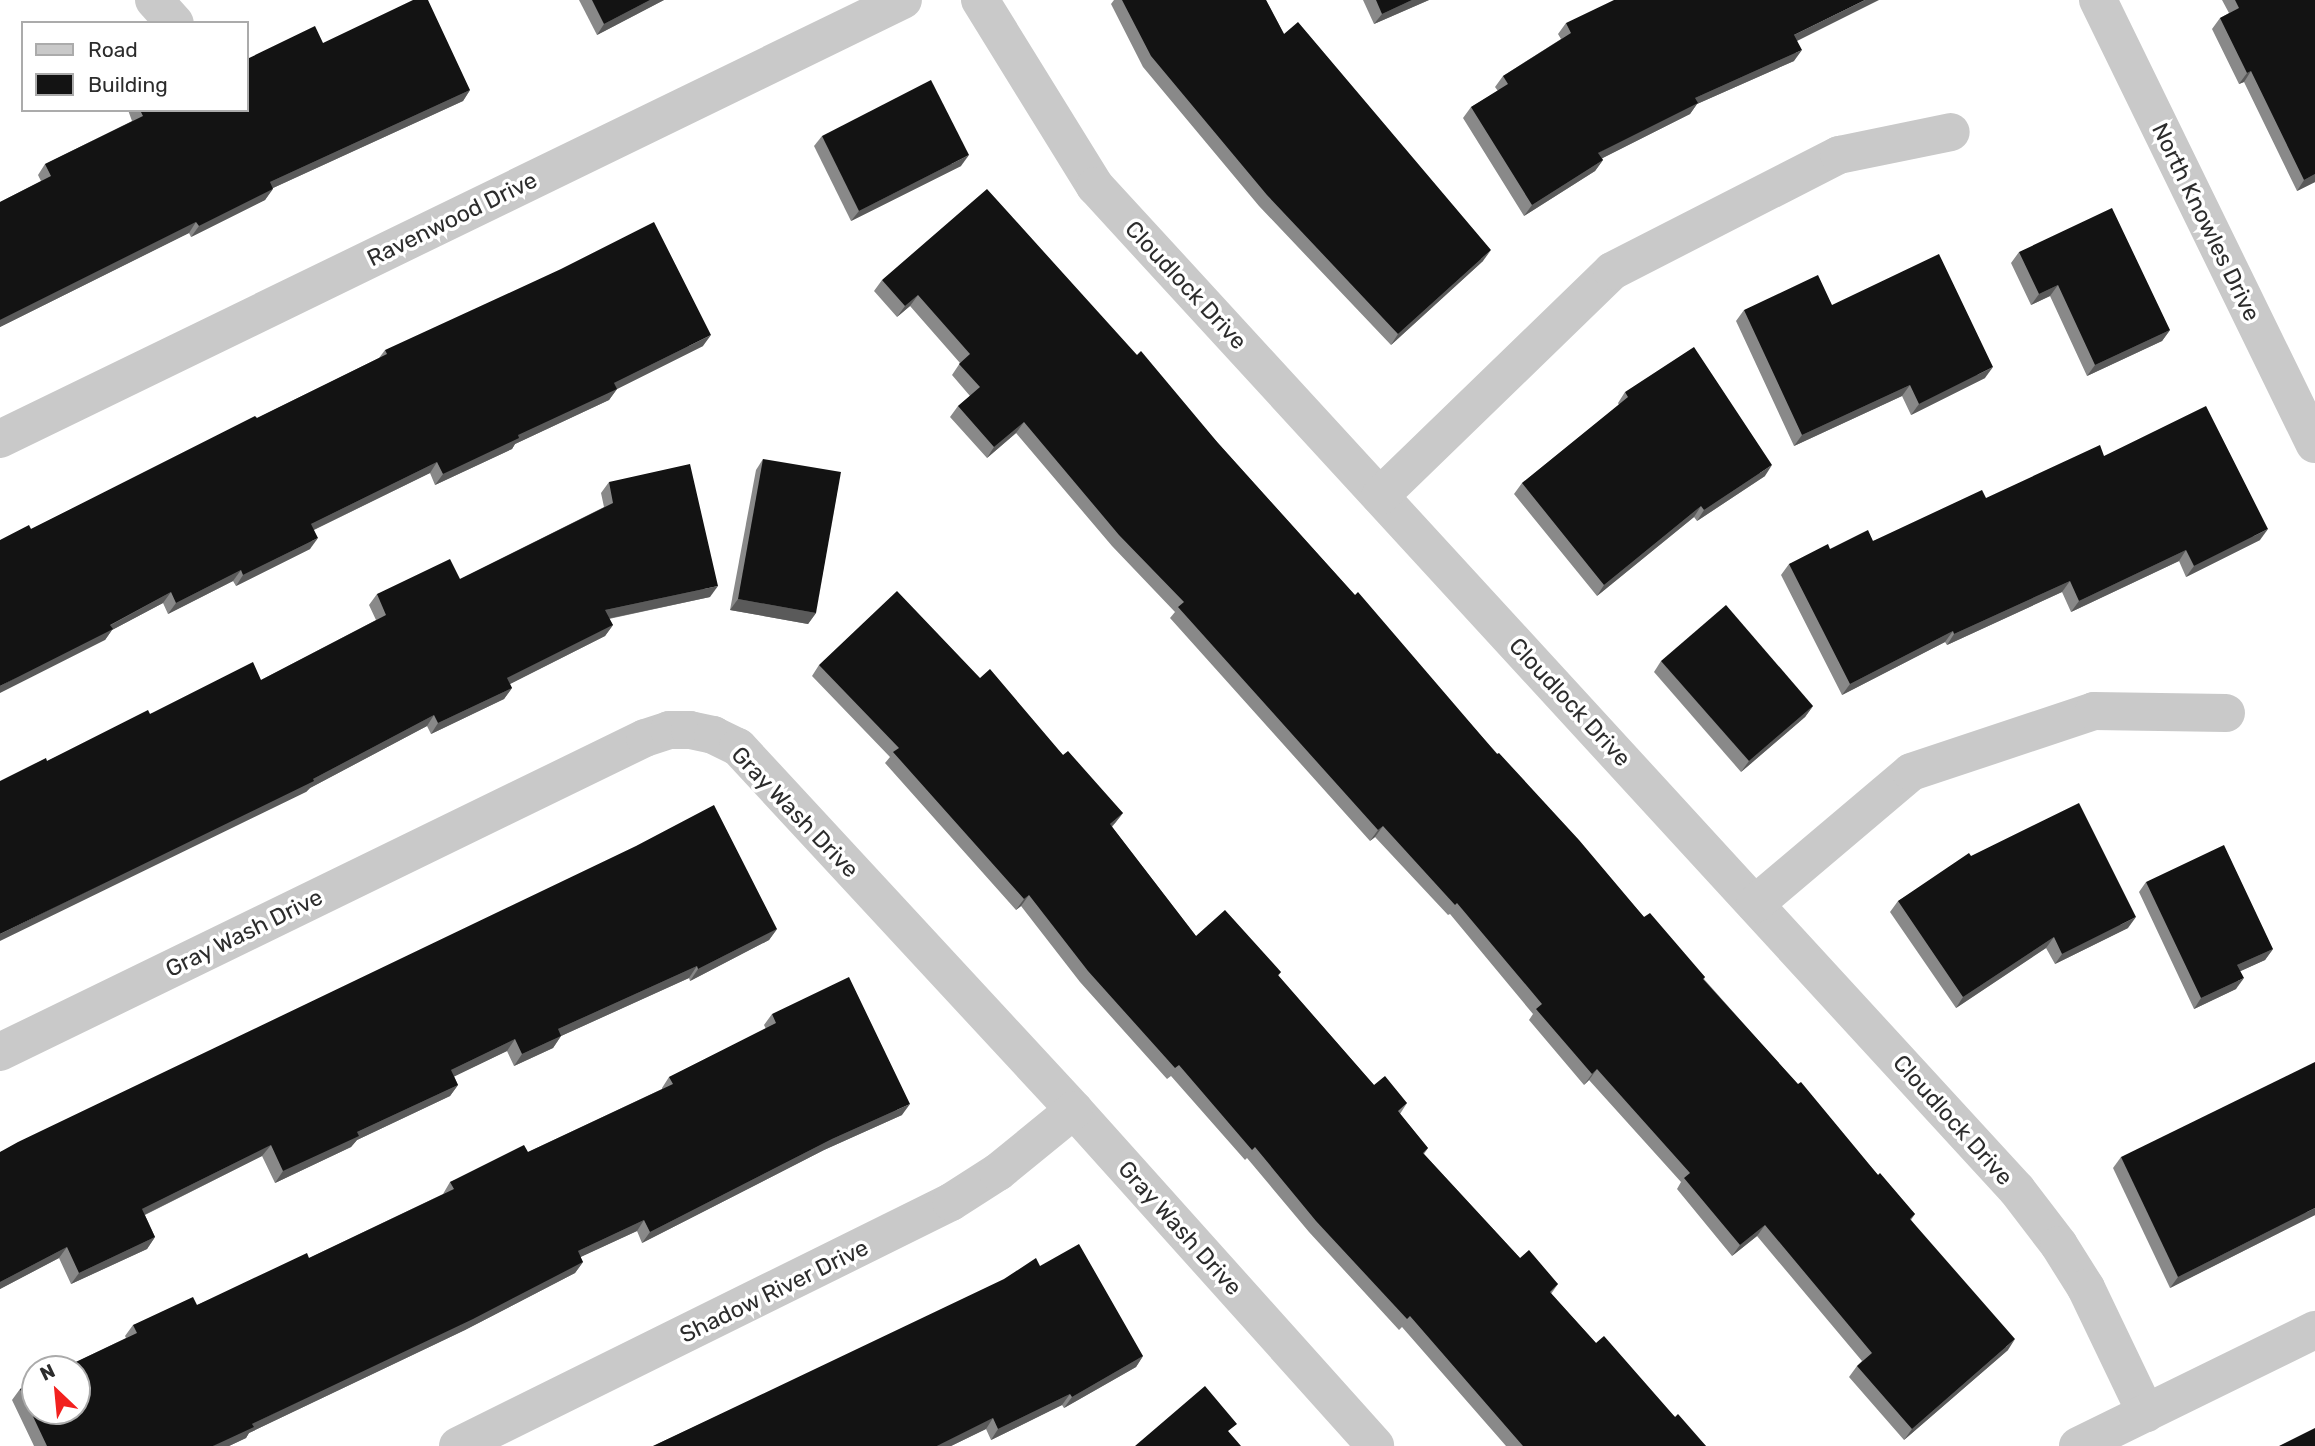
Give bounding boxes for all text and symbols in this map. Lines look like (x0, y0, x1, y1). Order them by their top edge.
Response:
legend (21, 21, 248, 112)
text: Road (88, 37, 138, 62)
text: Building (88, 72, 168, 97)
street label: North Knowles Drive (2146, 119, 2266, 325)
street label: Ravenwood Drive (362, 166, 542, 272)
street label: Cloudlock Drive (1119, 215, 1253, 355)
street label: Cloudlock Drive (1503, 632, 1637, 772)
street label: Gray Wash Drive (725, 740, 865, 884)
street label: Gray Wash Drive (161, 883, 327, 983)
street label: Cloudlock Drive (1887, 1049, 2019, 1191)
street label: Gray Wash Drive (1112, 1155, 1248, 1301)
street label: Shadow River Drive (675, 1233, 873, 1349)
north arrow (21, 1355, 91, 1425)
text: N (36, 1359, 59, 1386)

